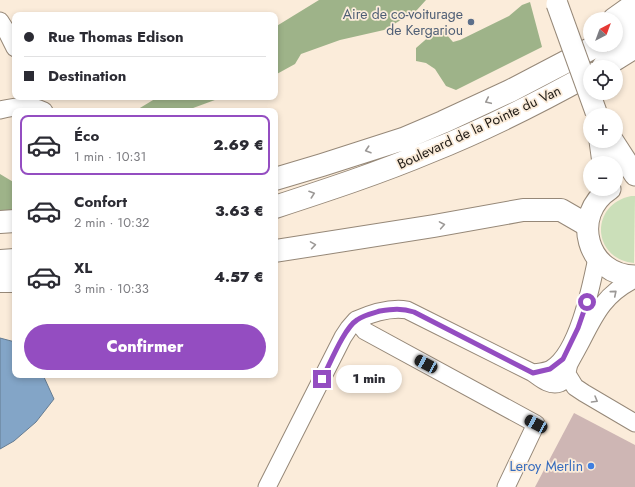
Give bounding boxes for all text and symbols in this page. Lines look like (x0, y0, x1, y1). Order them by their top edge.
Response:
place label: Aire de co-voiturage de Kergariou (343, 4, 463, 40)
north arrow (583, 12, 623, 52)
map controls (583, 12, 623, 196)
marker: Aire de co-voiturage de Kergariou (466, 17, 476, 27)
text: Rue Thomas Edison (48, 26, 184, 48)
button: locate (583, 60, 623, 100)
text: Destination (48, 65, 126, 87)
street label: Boulevard de la Pointe du Van (394, 80, 564, 174)
one-way arrow (485, 96, 493, 104)
button: + (583, 108, 623, 148)
text: Éco (74, 125, 99, 147)
icon: car (26, 127, 62, 163)
text: 2.69 € (213, 134, 264, 156)
one-way arrow (365, 145, 372, 154)
text: 1 min · 10:31 (74, 147, 146, 166)
button: − (583, 156, 623, 196)
text: Confort (74, 191, 127, 213)
one-way arrow (308, 191, 315, 199)
icon: car (26, 193, 62, 229)
text: 3.63 € (215, 200, 264, 222)
text: 2 min · 10:32 (74, 213, 149, 232)
one-way arrow (439, 221, 445, 229)
one-way arrow (310, 241, 317, 250)
text: XL (74, 257, 92, 279)
icon: car (26, 259, 62, 295)
text: 4.57 € (214, 266, 264, 288)
text: 3 min · 10:33 (74, 279, 149, 298)
one-way arrow (609, 290, 616, 297)
route start (578, 293, 596, 311)
button: Confirmer (24, 324, 266, 370)
car (413, 353, 439, 375)
callout: 1 min (336, 365, 402, 393)
text: 1 min (353, 369, 385, 388)
route end (313, 370, 331, 388)
one-way arrow (591, 395, 598, 402)
car (523, 413, 549, 435)
place label: Leroy Merlin (510, 456, 583, 476)
marker: Leroy Merlin (586, 461, 596, 471)

